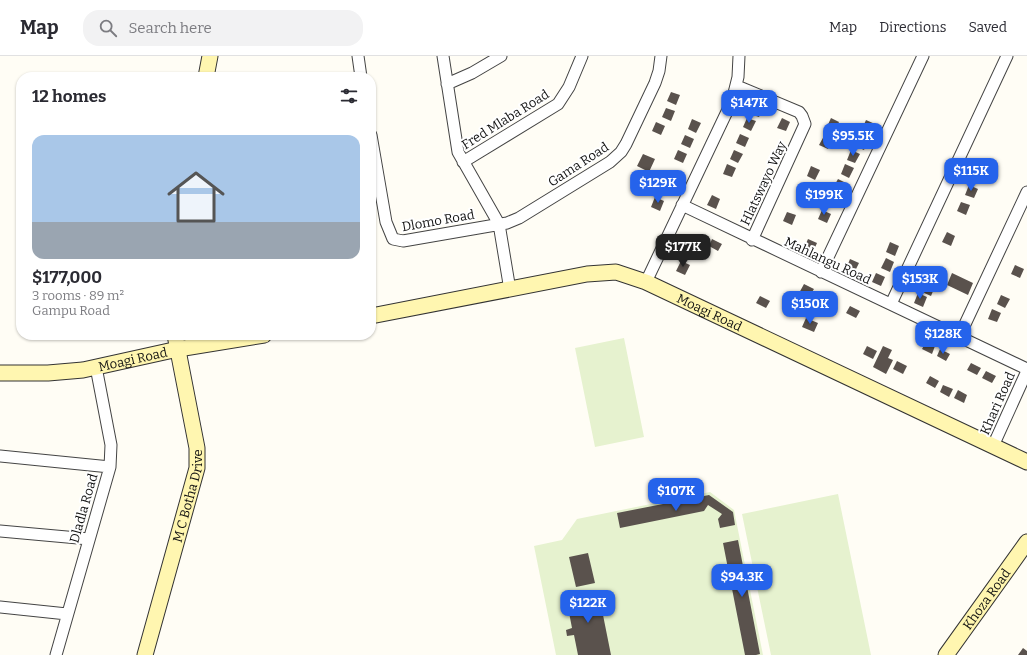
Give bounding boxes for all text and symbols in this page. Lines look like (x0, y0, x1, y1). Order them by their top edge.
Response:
search box (83, 10, 363, 46)
text: Map (20, 16, 59, 39)
icon: search (97, 17, 119, 39)
text: Search here (129, 19, 212, 37)
text: Map (829, 19, 857, 36)
text: Directions (879, 19, 947, 36)
text: Saved (969, 19, 1007, 36)
icon: filters (338, 85, 360, 107)
text: 12 homes (32, 86, 106, 107)
street label: Fred Mlaba Road (459, 86, 552, 152)
pin: $147K (721, 90, 777, 124)
text: $147K (730, 95, 768, 110)
pin: $95.5K (820, 123, 886, 157)
text: $95.5K (832, 128, 874, 143)
street label: Gama Road (545, 139, 612, 190)
street label: Hlatswayo Way (737, 139, 790, 228)
pin: $115K (943, 158, 999, 192)
icon: home (160, 161, 232, 233)
text: $115K (953, 163, 989, 178)
pin: $129K (630, 170, 686, 204)
text: $129K (639, 175, 677, 190)
pin: $199K (796, 182, 852, 216)
text: $199K (805, 187, 843, 202)
street label: Dlomo Road (401, 207, 476, 234)
pin: $177K (655, 234, 711, 268)
street label: Mahlangu Road (782, 234, 874, 287)
text: $177K (665, 239, 701, 254)
pin: $153K (892, 266, 948, 300)
text: $177,000 (32, 267, 102, 288)
text: $153K (902, 271, 938, 286)
text: 3 rooms · 89 m² (32, 288, 124, 303)
street label: Moagi Road (674, 291, 744, 334)
pin: $150K (782, 291, 838, 325)
text: $150K (791, 296, 829, 311)
text: Gampu Road (32, 303, 110, 318)
pin: $128K (915, 321, 971, 355)
text: $128K (924, 326, 962, 341)
street label: Moagi Road (97, 345, 169, 374)
street label: Khari Road (977, 369, 1018, 437)
street label: M C Botha Drive (170, 449, 205, 544)
street label: Dladla Road (66, 471, 101, 545)
pin: $107K (648, 478, 704, 512)
text: $107K (657, 483, 695, 498)
pin: $94.3K (709, 564, 775, 598)
street label: Khoza Road (960, 566, 1014, 633)
text: $94.3K (720, 569, 764, 584)
pin: $122K (560, 590, 616, 624)
text: $122K (569, 595, 607, 610)

